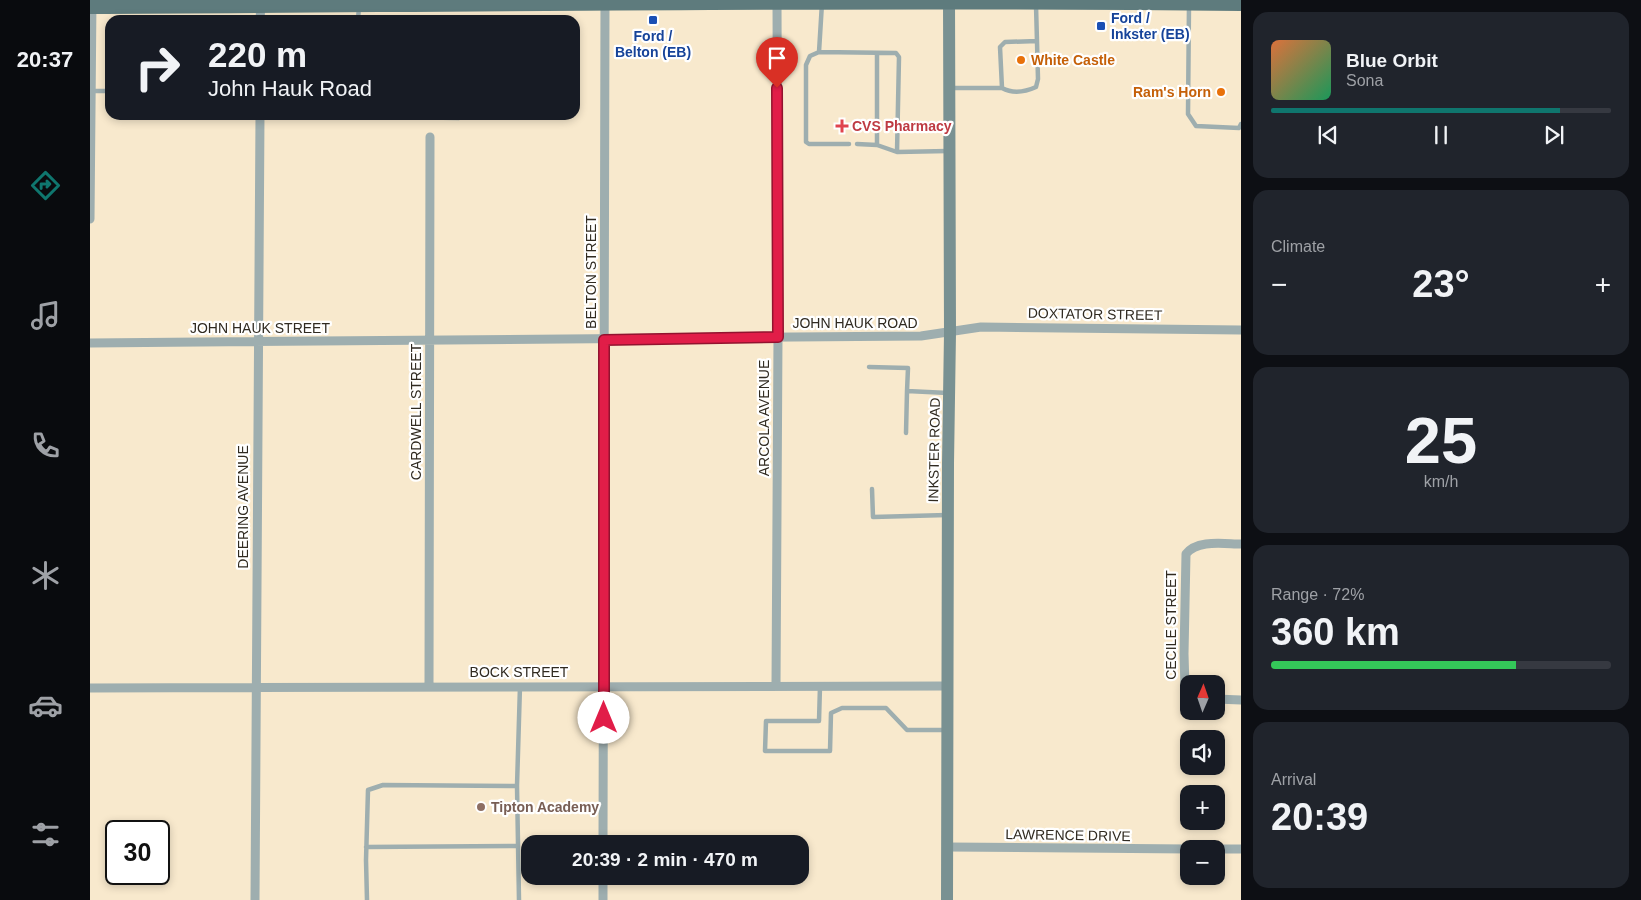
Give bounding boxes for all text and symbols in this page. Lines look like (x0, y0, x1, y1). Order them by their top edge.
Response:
place label: Ford / Inkster (EB) (1111, 10, 1190, 42)
marker: Ford / Belton (EB) (647, 14, 659, 26)
marker: Ford / Inkster (EB) (1095, 20, 1107, 32)
place label: Ford / Belton (EB) (615, 28, 691, 60)
icon: right (125, 35, 190, 100)
text: 220 m (208, 35, 307, 74)
pin (756, 37, 798, 88)
icon: arrive (763, 44, 791, 72)
text: 20:37 (17, 47, 73, 72)
text: Blue Orbit (1346, 50, 1438, 71)
place label: White Castle (1031, 52, 1115, 68)
marker: White Castle (1015, 54, 1027, 66)
text: Sona (1346, 72, 1383, 89)
text: John Hauk Road (208, 76, 372, 101)
place label: Ram's Horn (1133, 84, 1211, 100)
marker: Ram's Horn (1215, 86, 1227, 98)
place label: CVS Pharmacy (852, 118, 952, 134)
marker: CVS Pharmacy (836, 120, 848, 132)
icon: previous (1314, 121, 1342, 149)
icon: pause (1427, 121, 1455, 149)
icon: next (1540, 121, 1568, 149)
icon: directions (28, 168, 63, 203)
street label: BELTON STREET (583, 215, 599, 329)
text: Climate (1271, 238, 1325, 255)
text: 23° (1412, 263, 1470, 305)
text: − (1271, 269, 1287, 300)
text: + (1595, 269, 1611, 300)
icon: music (28, 298, 63, 333)
street label: DOXTATOR STREET (1028, 305, 1163, 323)
street label: JOHN HAUK ROAD (792, 315, 918, 331)
street label: JOHN HAUK STREET (190, 320, 330, 336)
street label: CARDWELL STREET (408, 343, 424, 480)
street label: ARCOLA AVENUE (756, 360, 772, 476)
street label: INKSTER ROAD (925, 397, 943, 503)
text: 25 (1405, 404, 1477, 477)
icon: phone (28, 428, 63, 463)
street label: DEERING AVENUE (235, 445, 251, 569)
text: km/h (1424, 473, 1458, 490)
icon: climate (28, 558, 63, 593)
street label: CECILE STREET (1163, 570, 1179, 680)
text: Range · 72% (1271, 586, 1364, 603)
text: 360 km (1271, 611, 1400, 653)
street label: BOCK STREET (470, 664, 569, 680)
north arrow (1180, 675, 1225, 720)
map controls (1180, 675, 1225, 885)
icon: car (28, 688, 63, 723)
position arrow (577, 691, 629, 743)
button: sound (1180, 730, 1225, 775)
text: Arrival (1271, 771, 1316, 788)
button: + (1180, 785, 1225, 830)
text: 20:39 (1271, 796, 1368, 838)
place label: Tipton Academy (491, 799, 599, 815)
marker: Tipton Academy (475, 801, 487, 813)
icon: filters (28, 817, 63, 852)
speed limit sign: 30 (105, 820, 170, 885)
street label: LAWRENCE DRIVE (1005, 826, 1131, 844)
button: − (1180, 840, 1225, 885)
text: 20:39 · 2 min · 470 m (572, 849, 758, 870)

